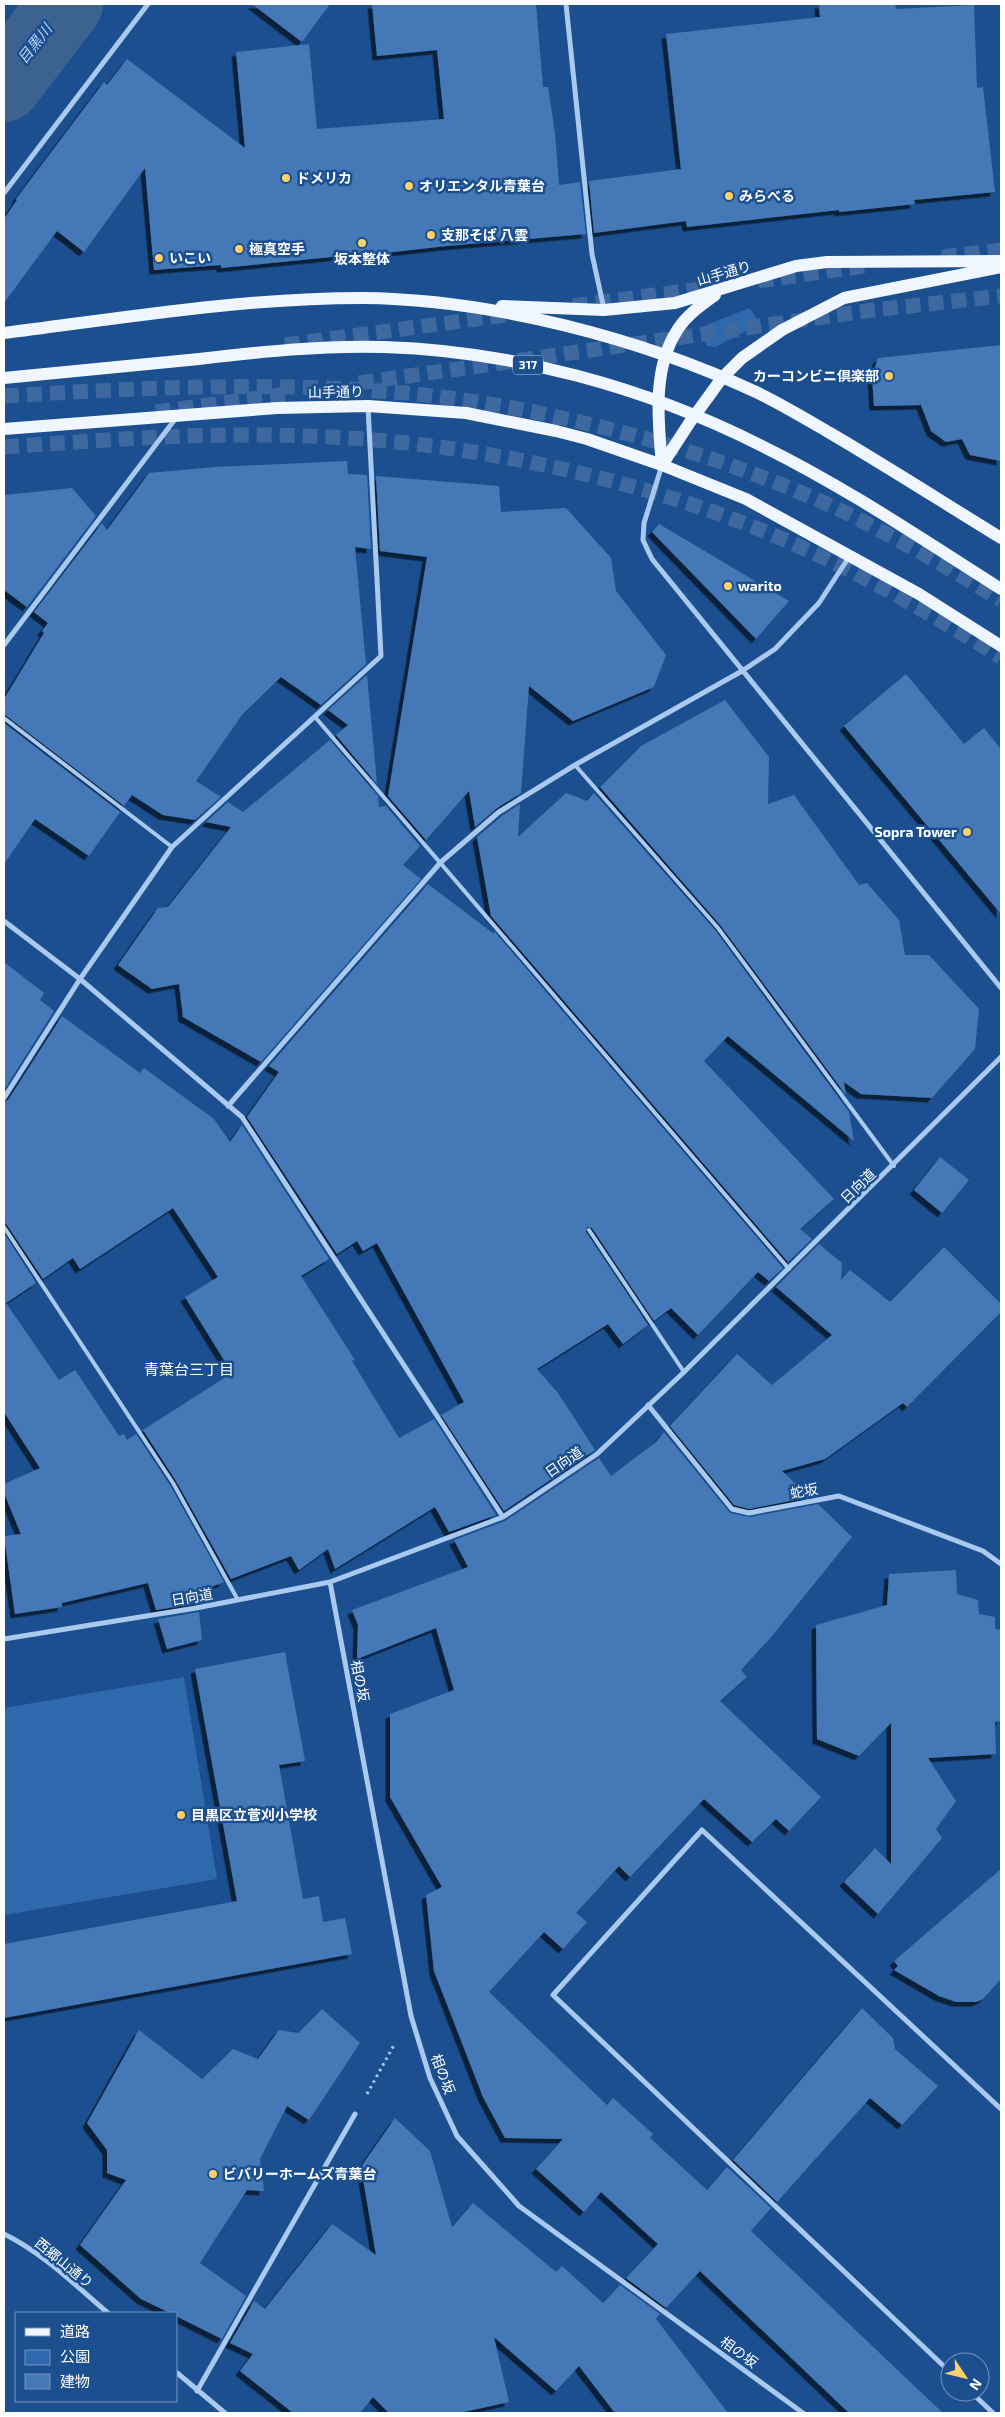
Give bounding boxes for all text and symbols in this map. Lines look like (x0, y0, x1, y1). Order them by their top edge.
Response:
water label: 目黒川 (13, 19, 56, 67)
place label: ドメリカ (296, 169, 352, 186)
marker: ドメリカ (280, 172, 292, 184)
place label: オリエンタル青葉台 (419, 177, 545, 194)
marker: オリエンタル青葉台 (403, 180, 415, 192)
place label: みらべる (739, 187, 795, 204)
marker: みらべる (723, 190, 735, 202)
place label: 支那そば 八雲 (441, 226, 528, 243)
marker: 支那そば 八雲 (425, 229, 437, 241)
marker: 坂本整体 (356, 237, 368, 249)
place label: 極真空手 (249, 240, 305, 257)
marker: 極真空手 (233, 243, 245, 255)
place label: いこい (169, 249, 211, 266)
place label: 坂本整体 (334, 250, 390, 267)
marker: いこい (153, 252, 165, 264)
street label: 山手通り (695, 257, 753, 288)
road number: 317 (513, 356, 543, 374)
place label: カーコンビニ倶楽部 (753, 367, 879, 384)
marker: カーコンビニ倶楽部 (883, 370, 895, 382)
street label: 山手通り (308, 383, 364, 400)
place label: warito (738, 577, 782, 594)
marker: warito (722, 580, 734, 592)
place label: Sopra Tower (875, 823, 957, 840)
marker: Sopra Tower (961, 826, 973, 838)
street label: 日向道 (837, 1165, 879, 1206)
district label: 青葉台三丁目 (144, 1360, 234, 1378)
street label: 日向道 (542, 1443, 586, 1480)
street label: 蛇坂 (789, 1479, 819, 1502)
street label: 日向道 (170, 1584, 214, 1609)
street label: 相の坂 (348, 1659, 373, 1703)
place label: 目黒区立菅刈小学校 (191, 1806, 317, 1823)
marker: 目黒区立菅刈小学校 (175, 1809, 187, 1821)
street label: 相の坂 (428, 2051, 459, 2096)
place label: ビバリーホームズ青葉台 (223, 2165, 377, 2182)
marker: ビバリーホームズ青葉台 (207, 2168, 219, 2180)
street label: 西郷山通り (32, 2234, 97, 2291)
legend (15, 2312, 178, 2402)
text: 道路 (60, 2322, 90, 2340)
street label: 相の坂 (717, 2332, 761, 2371)
text: 公園 (60, 2347, 90, 2365)
north arrow (940, 2352, 990, 2402)
text: 建物 (60, 2372, 90, 2390)
text: N (966, 2376, 986, 2394)

